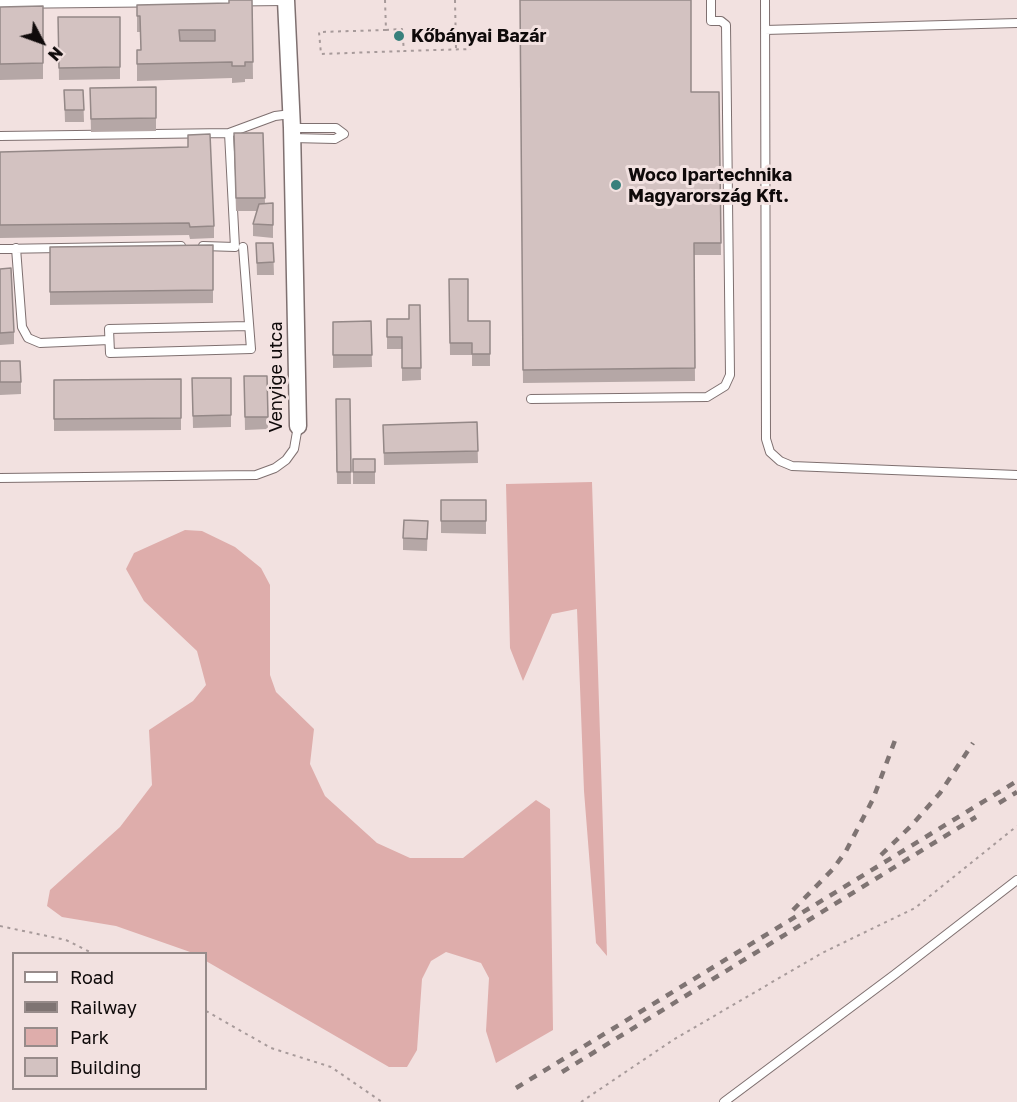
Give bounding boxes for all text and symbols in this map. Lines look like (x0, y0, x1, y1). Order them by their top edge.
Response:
north arrow (12, 12, 72, 72)
place label: Kőbányai Bazár (411, 25, 546, 47)
marker: Kőbányai Bazár (392, 29, 406, 43)
text: N (44, 43, 67, 65)
place label: Woco Ipartechnika Magyarország Kft. (628, 164, 792, 207)
marker: Woco Ipartechnika Magyarország Kft. (609, 178, 623, 192)
street label: Venyige utca (265, 321, 287, 433)
legend (12, 952, 207, 1090)
text: Road (70, 966, 114, 988)
text: Railway (70, 996, 137, 1018)
text: Park (70, 1026, 109, 1048)
text: Building (70, 1056, 141, 1078)

